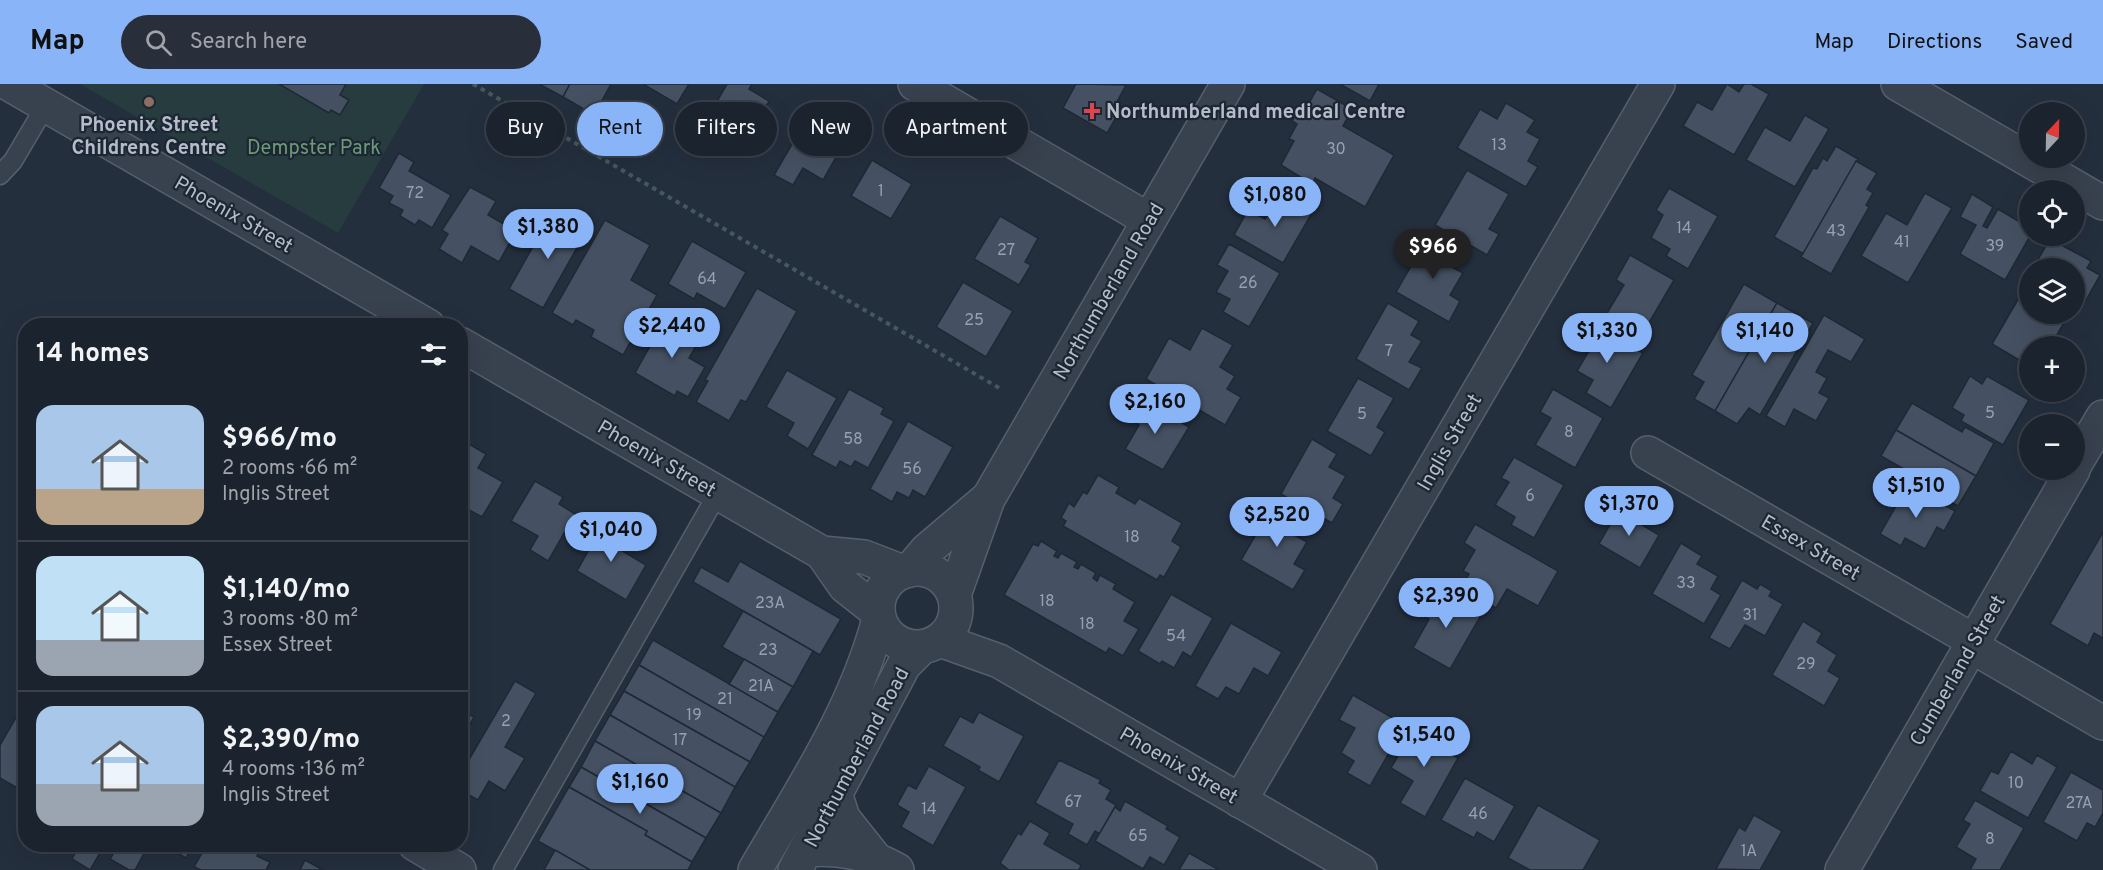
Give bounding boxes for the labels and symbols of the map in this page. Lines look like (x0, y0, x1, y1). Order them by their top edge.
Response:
marker: Phoenix Street Childrens Centre (142, 95, 156, 109)
place label: Northumberland medical Centre (1106, 100, 1406, 126)
marker: Northumberland medical Centre (1083, 102, 1101, 120)
north arrow (2019, 102, 2085, 168)
place label: Phoenix Street Childrens Centre (72, 113, 226, 162)
park label: Dempster Park (247, 136, 381, 162)
house number: 13 (1491, 136, 1507, 156)
house number: 30 (1326, 140, 1346, 160)
street label: Phoenix Street (169, 171, 297, 260)
pin: $1,080 (1226, 177, 1324, 228)
house number: 1 (878, 182, 884, 202)
house number: 72 (406, 184, 424, 204)
street label: Northumberland Road (1048, 199, 1171, 385)
pin: $1,380 (499, 209, 597, 260)
house number: 14 (1676, 219, 1692, 239)
house number: 43 (1826, 222, 1846, 242)
pin: $966 (1397, 229, 1469, 280)
house number: 41 (1894, 233, 1910, 253)
house number: 39 (1986, 237, 2004, 257)
house number: 27 (997, 241, 1015, 261)
house number: 64 (697, 270, 717, 290)
house number: 26 (1238, 274, 1258, 294)
pin: $2,440 (623, 308, 721, 359)
house number: 25 (964, 311, 984, 331)
pin: $1,330 (1558, 313, 1656, 364)
pin: $1,140 (1716, 313, 1814, 364)
house number: 7 (1385, 342, 1393, 362)
pin: $2,160 (1106, 384, 1204, 435)
street label: Inglis Street (1412, 390, 1489, 496)
house number: 5 (1985, 404, 1995, 424)
house number: 5 (1357, 405, 1367, 425)
street label: Phoenix Street (592, 415, 720, 504)
house number: 8 (1564, 423, 1574, 443)
house number: 58 (843, 430, 863, 450)
house number: 56 (902, 460, 922, 480)
pin: $1,510 (1867, 468, 1965, 519)
pin: $1,370 (1580, 486, 1678, 537)
house number: 6 (1525, 487, 1535, 507)
pin: $2,520 (1228, 497, 1326, 548)
street label: Essex Street (1756, 510, 1864, 588)
pin: $1,040 (562, 512, 660, 563)
house number: 18 (1124, 528, 1140, 548)
house number: 33 (1676, 574, 1696, 594)
pin: $2,390 (1397, 578, 1495, 629)
street label: Cumberland Street (1905, 591, 2013, 751)
house number: 18 (1039, 592, 1055, 612)
house number: 23A (755, 594, 785, 614)
house number: 31 (1742, 606, 1758, 626)
house number: 18 (1079, 615, 1095, 635)
house number: 54 (1166, 627, 1186, 647)
house number: 23 (758, 641, 778, 661)
house number: 29 (1796, 655, 1816, 675)
street label: Northumberland Road (799, 663, 916, 852)
house number: 21A (748, 677, 774, 697)
house number: 21 (717, 690, 733, 710)
house number: 19 (686, 706, 702, 726)
house number: 2 (501, 712, 511, 732)
pin: $1,540 (1375, 717, 1473, 768)
street label: Phoenix Street (1114, 722, 1242, 811)
house number: 17 (673, 731, 687, 751)
pin: $1,160 (591, 764, 689, 815)
house number: 10 (2008, 774, 2024, 794)
house number: 67 (1064, 793, 1082, 813)
house number: 27A (2065, 794, 2093, 814)
house number: 14 (921, 800, 937, 820)
house number: 46 (1468, 805, 1488, 825)
house number: 65 (1128, 827, 1148, 847)
house number: 8 (1985, 830, 1995, 850)
house number: 1A (1741, 842, 1757, 862)

